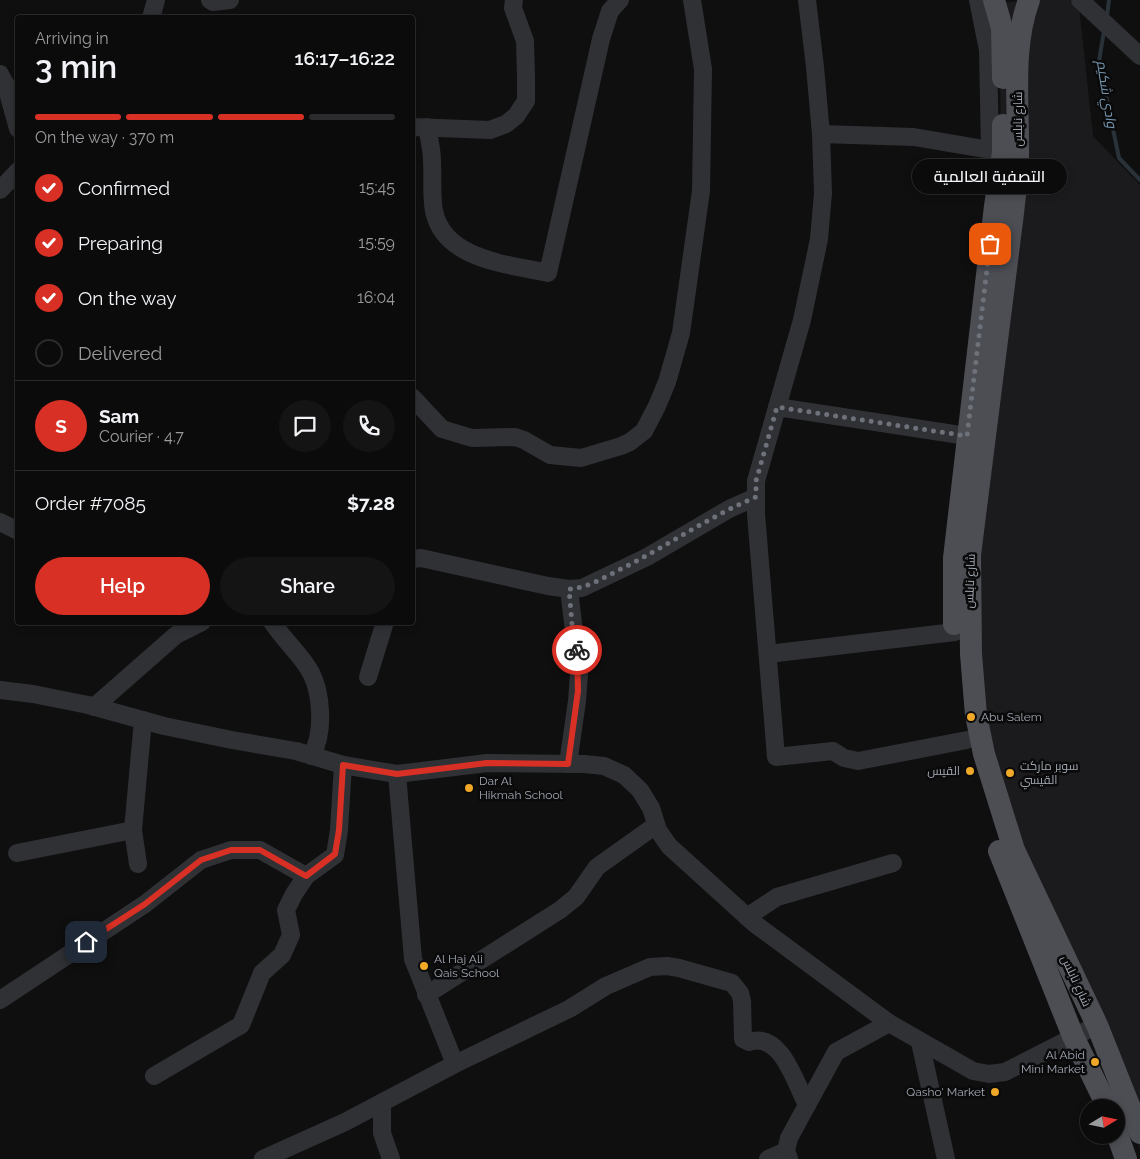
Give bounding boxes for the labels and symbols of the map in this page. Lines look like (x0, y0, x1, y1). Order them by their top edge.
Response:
water label: وادي شكيم (1090, 58, 1120, 131)
street label: شارع نابلس (1011, 91, 1026, 146)
callout: التصفية العالمية (912, 159, 1068, 194)
pin (969, 223, 1011, 265)
street label: شارع نابلس (962, 553, 979, 609)
courier (552, 625, 602, 675)
place label: Abu Salem (981, 710, 1042, 724)
marker: Abu Salem (965, 711, 977, 723)
place label: سوبر ماركت القيسي (1020, 759, 1079, 790)
place label: القيس (927, 764, 960, 778)
marker: القيس (964, 765, 976, 777)
marker: سوبر ماركت القيسي (1004, 767, 1016, 779)
place label: Dar Al Hikmah School (479, 774, 564, 802)
marker: Dar Al Hikmah School (463, 782, 475, 794)
pin (65, 921, 107, 963)
place label: Al Haj Ali Qais School (434, 952, 500, 980)
street label: شارع نابلس (1057, 953, 1094, 1009)
marker: Al Haj Ali Qais School (418, 960, 430, 972)
place label: Al Abid Mini Market (1021, 1048, 1085, 1076)
marker: Al Abid Mini Market (1089, 1056, 1101, 1068)
place label: Qasho' Market (906, 1085, 985, 1099)
marker: Qasho' Market (989, 1086, 1001, 1098)
north arrow (1080, 1099, 1125, 1144)

